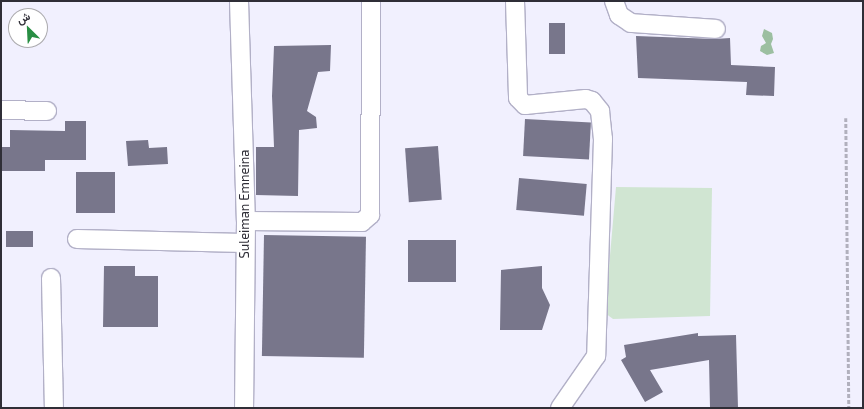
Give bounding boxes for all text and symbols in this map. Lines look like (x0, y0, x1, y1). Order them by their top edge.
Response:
north arrow (8, 8, 48, 48)
text: ش (15, 9, 32, 26)
street label: Suleiman Emneina (236, 150, 252, 258)

